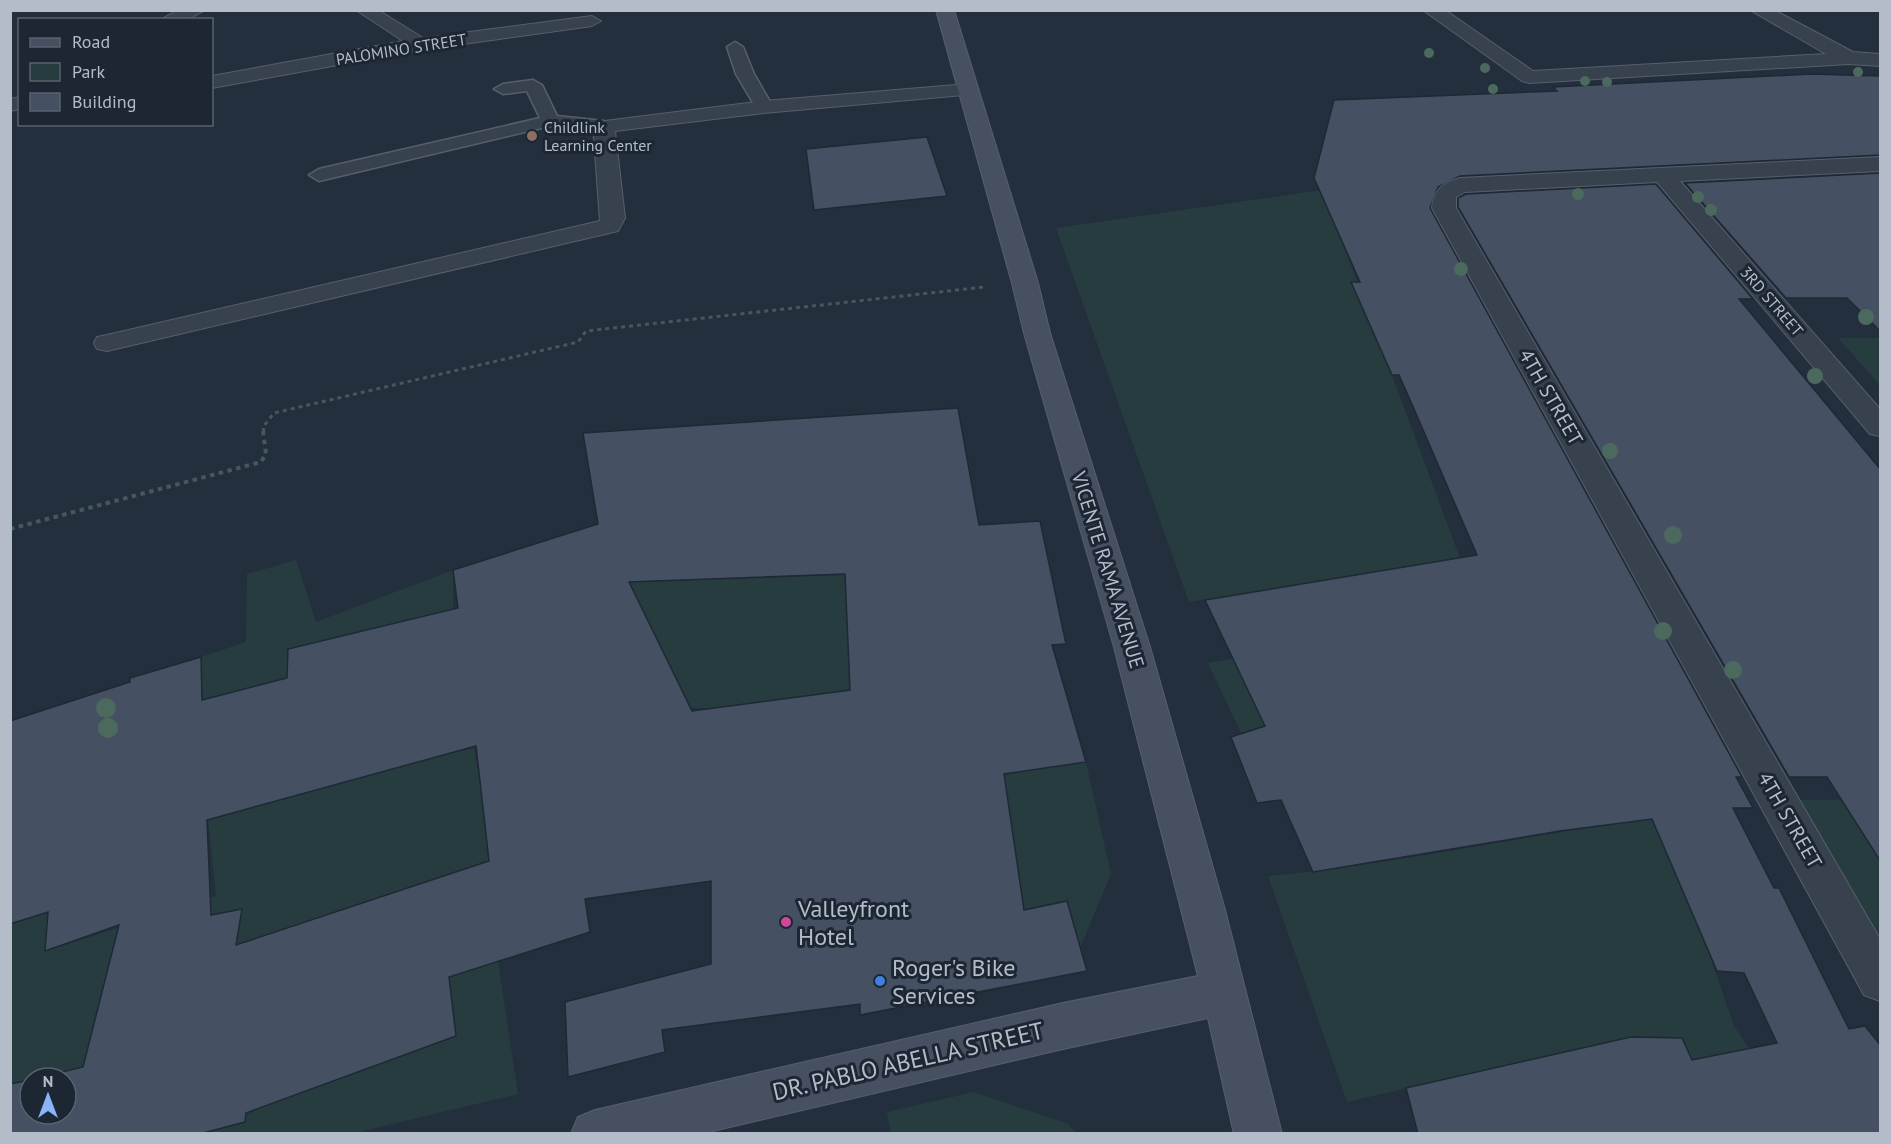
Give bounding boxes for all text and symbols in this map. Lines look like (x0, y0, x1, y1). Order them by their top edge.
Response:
legend (18, 18, 213, 126)
street label: PALOMINO STREET (334, 29, 468, 69)
text: Road (72, 30, 110, 53)
text: Park (72, 60, 105, 83)
text: Building (72, 90, 136, 113)
place label: Childlink Learning Center (544, 117, 652, 155)
marker: Childlink Learning Center (525, 129, 539, 143)
street label: 3RD STREET (1736, 262, 1808, 340)
street label: 4TH STREET (1513, 344, 1589, 450)
street label: VICENTE RAMA AVENUE (1065, 467, 1150, 672)
street label: 4TH STREET (1752, 767, 1828, 873)
place label: Valleyfront Hotel (797, 893, 909, 952)
marker: Valleyfront Hotel (779, 915, 793, 929)
place label: Roger's Bike Services (892, 952, 1015, 1011)
marker: Roger's Bike Services (873, 974, 887, 988)
street label: DR. PABLO ABELLA STREET (769, 1015, 1047, 1107)
north arrow (18, 1066, 78, 1126)
text: N (43, 1071, 53, 1091)

